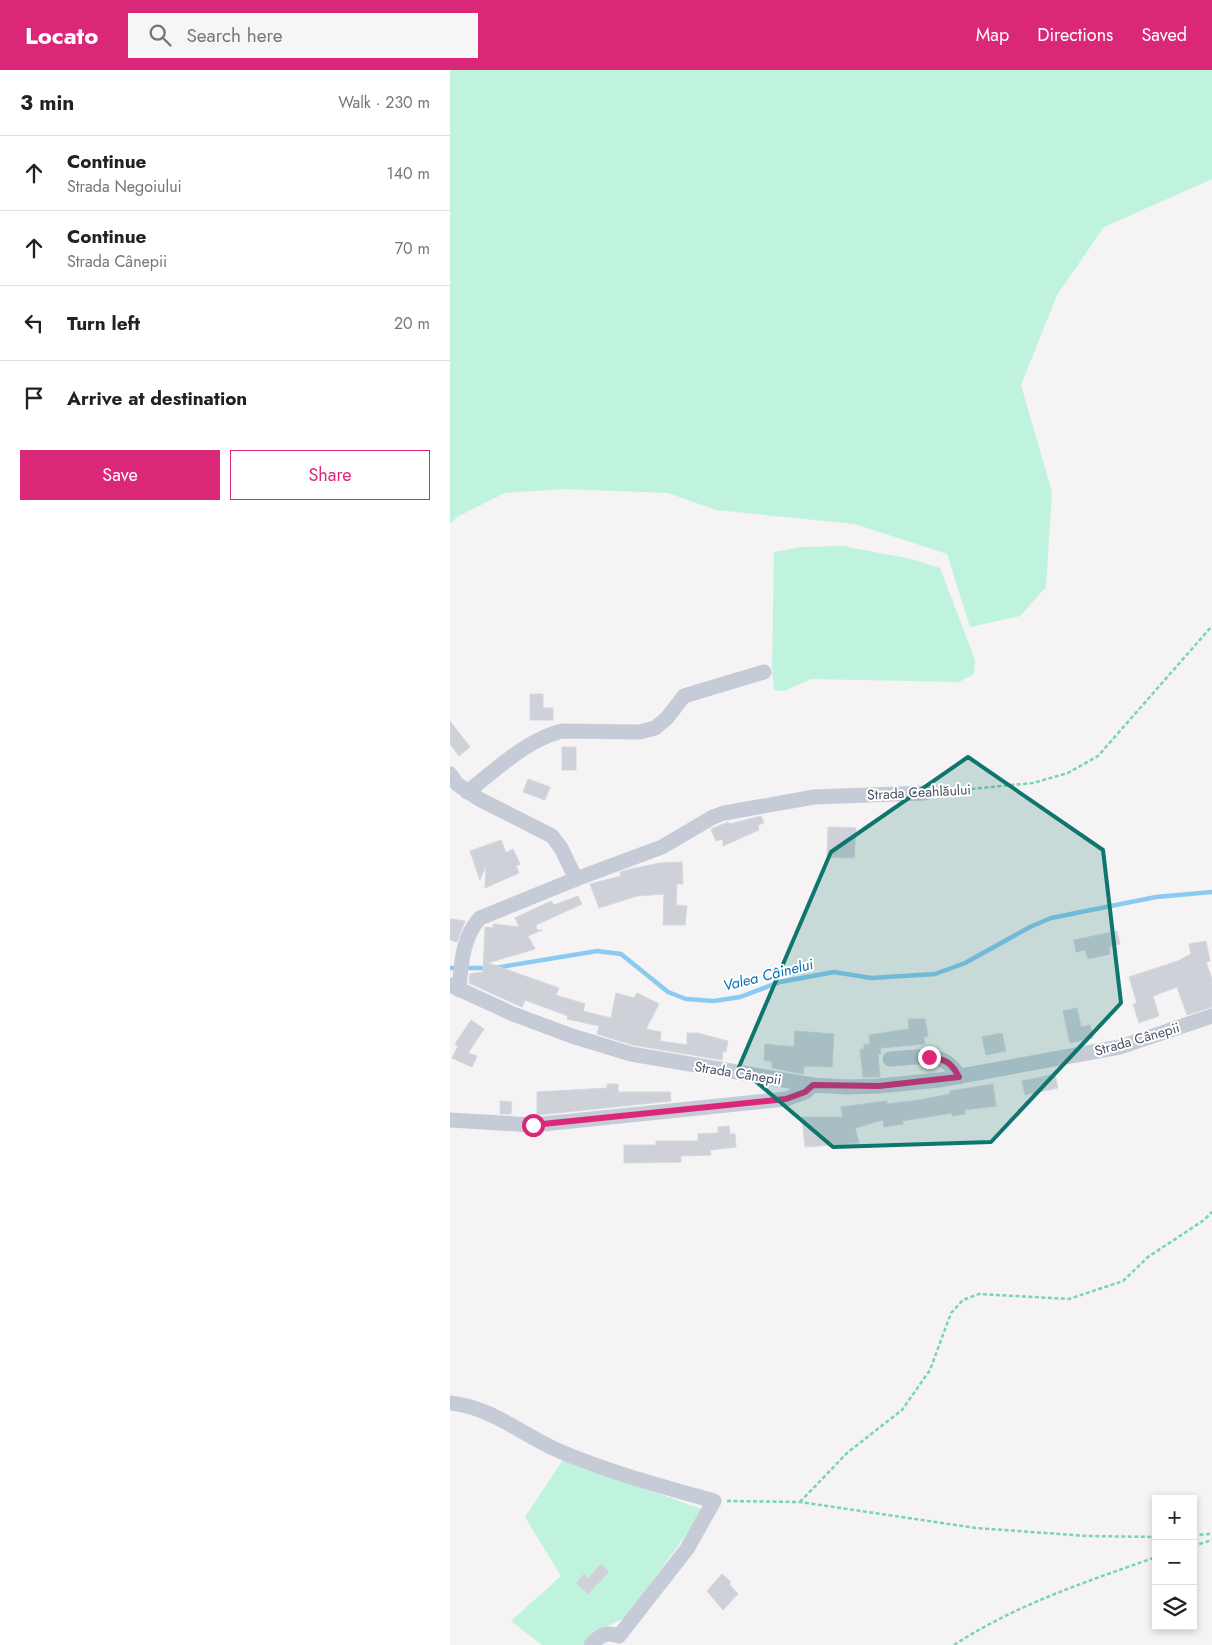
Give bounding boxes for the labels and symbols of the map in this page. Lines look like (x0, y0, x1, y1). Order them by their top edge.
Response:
street label: Strada Ceahlăului (867, 779, 971, 805)
water label: Valea Câinelui (721, 953, 816, 997)
street label: Strada Cânepii (1092, 1017, 1182, 1061)
route end (918, 1046, 941, 1069)
street label: Strada Cânepii (693, 1056, 783, 1090)
route start (522, 1114, 545, 1137)

